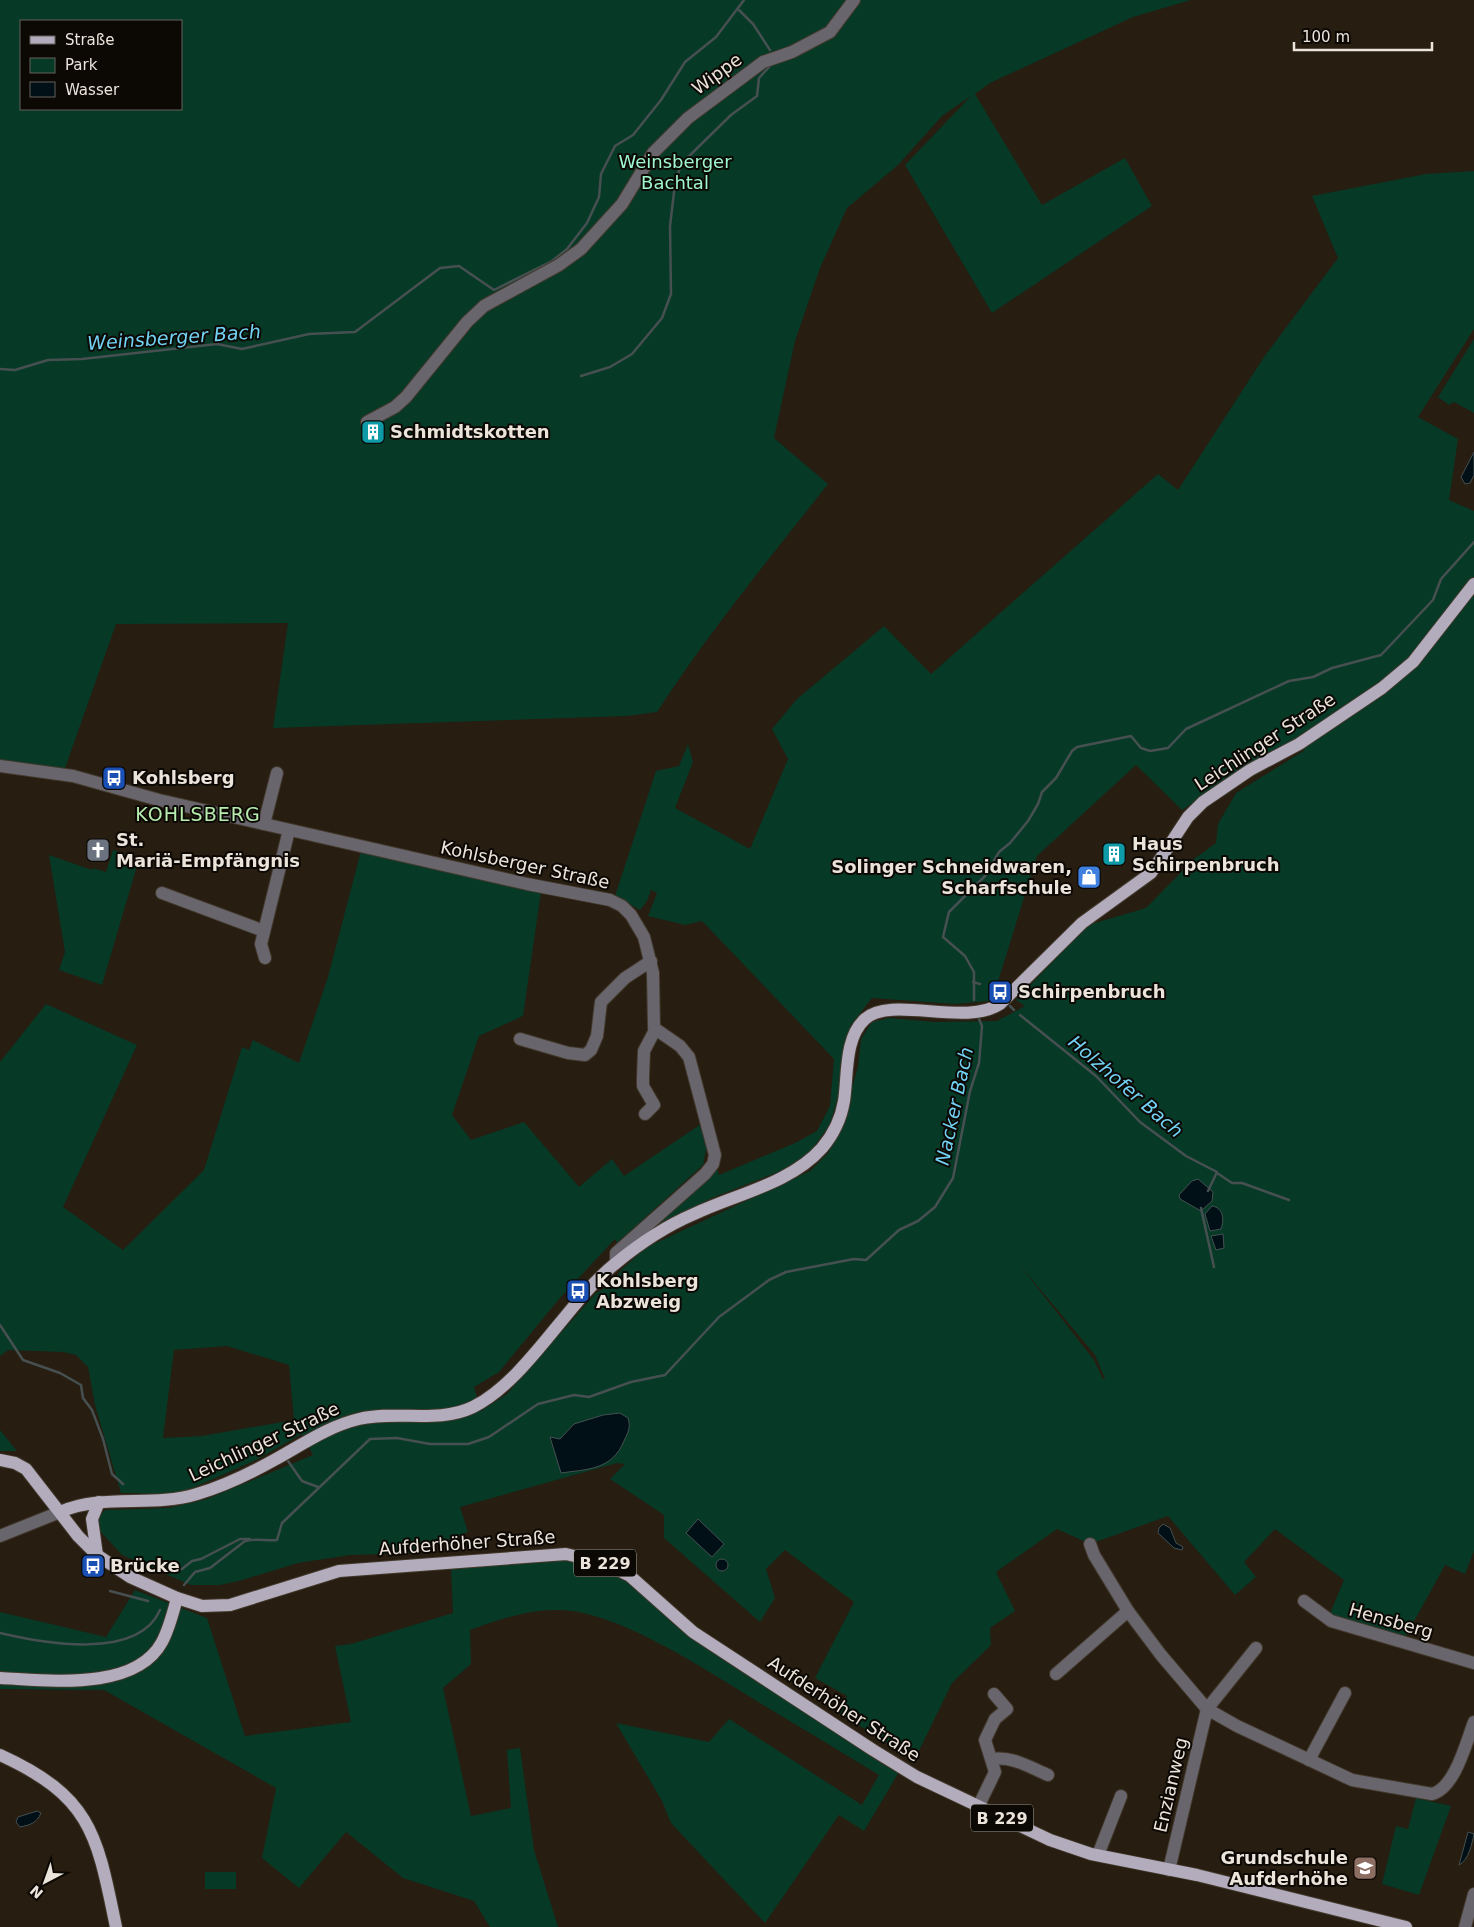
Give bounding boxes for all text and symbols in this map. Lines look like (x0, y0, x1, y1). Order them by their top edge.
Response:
legend (20, 20, 182, 110)
scale bar (1294, 20, 1432, 52)
text: 100 m (1302, 28, 1350, 46)
text: Straße (65, 31, 114, 49)
street label: Wippe (688, 49, 746, 99)
text: Park (65, 56, 98, 74)
text: Wasser (65, 81, 120, 99)
park label: Weinsberger Bachtal (618, 151, 732, 193)
water label: Weinsberger Bach (86, 320, 262, 354)
building icon: Schmidtskotten (360, 419, 386, 445)
place label: Schmidtskotten (390, 421, 550, 442)
street label: Leichlinger Straße (1190, 688, 1339, 795)
bus stop icon: Kohlsberg (101, 765, 127, 791)
place label: Kohlsberg (132, 767, 235, 788)
district label: KOHLSBERG (135, 803, 261, 825)
place label: St. Mariä-Empfängnis (116, 829, 300, 871)
place label: Haus Schirpenbruch (1132, 833, 1279, 875)
street label: Kohlsberger Straße (439, 836, 612, 893)
church icon: St. Mariä-Empfängnis (85, 837, 111, 863)
building icon: Haus Schirpenbruch (1101, 841, 1127, 867)
place label: Solinger Schneidwaren, Scharfschule (831, 856, 1072, 898)
shop icon: Solinger Schneidwaren, Scharfschule (1076, 864, 1102, 890)
bus stop icon: Schirpenbruch (987, 979, 1013, 1005)
place label: Schirpenbruch (1018, 981, 1165, 1002)
water label: Holzhofer Bach (1064, 1030, 1188, 1142)
water label: Nacker Bach (931, 1045, 977, 1167)
place label: Kohlsberg Abzweig (596, 1270, 699, 1312)
bus stop icon: Kohlsberg Abzweig (565, 1278, 591, 1304)
street label: Leichlinger Straße (185, 1397, 342, 1486)
street label: Aufderhöher Straße (378, 1526, 556, 1559)
road number: B 229 (574, 1550, 636, 1576)
bus stop icon: Brücke (80, 1553, 106, 1579)
place label: Brücke (110, 1555, 180, 1576)
street label: Hensberg (1347, 1599, 1436, 1643)
street label: Aufderhöher Straße (764, 1652, 924, 1766)
street label: Enzianweg (1149, 1735, 1192, 1834)
road number: B 229 (971, 1805, 1033, 1832)
place label: Grundschule Aufderhöhe (1220, 1847, 1348, 1889)
school or university icon: Grundschule Aufderhöhe (1352, 1855, 1378, 1881)
north arrow (20, 1857, 70, 1907)
text: N (27, 1882, 46, 1902)

